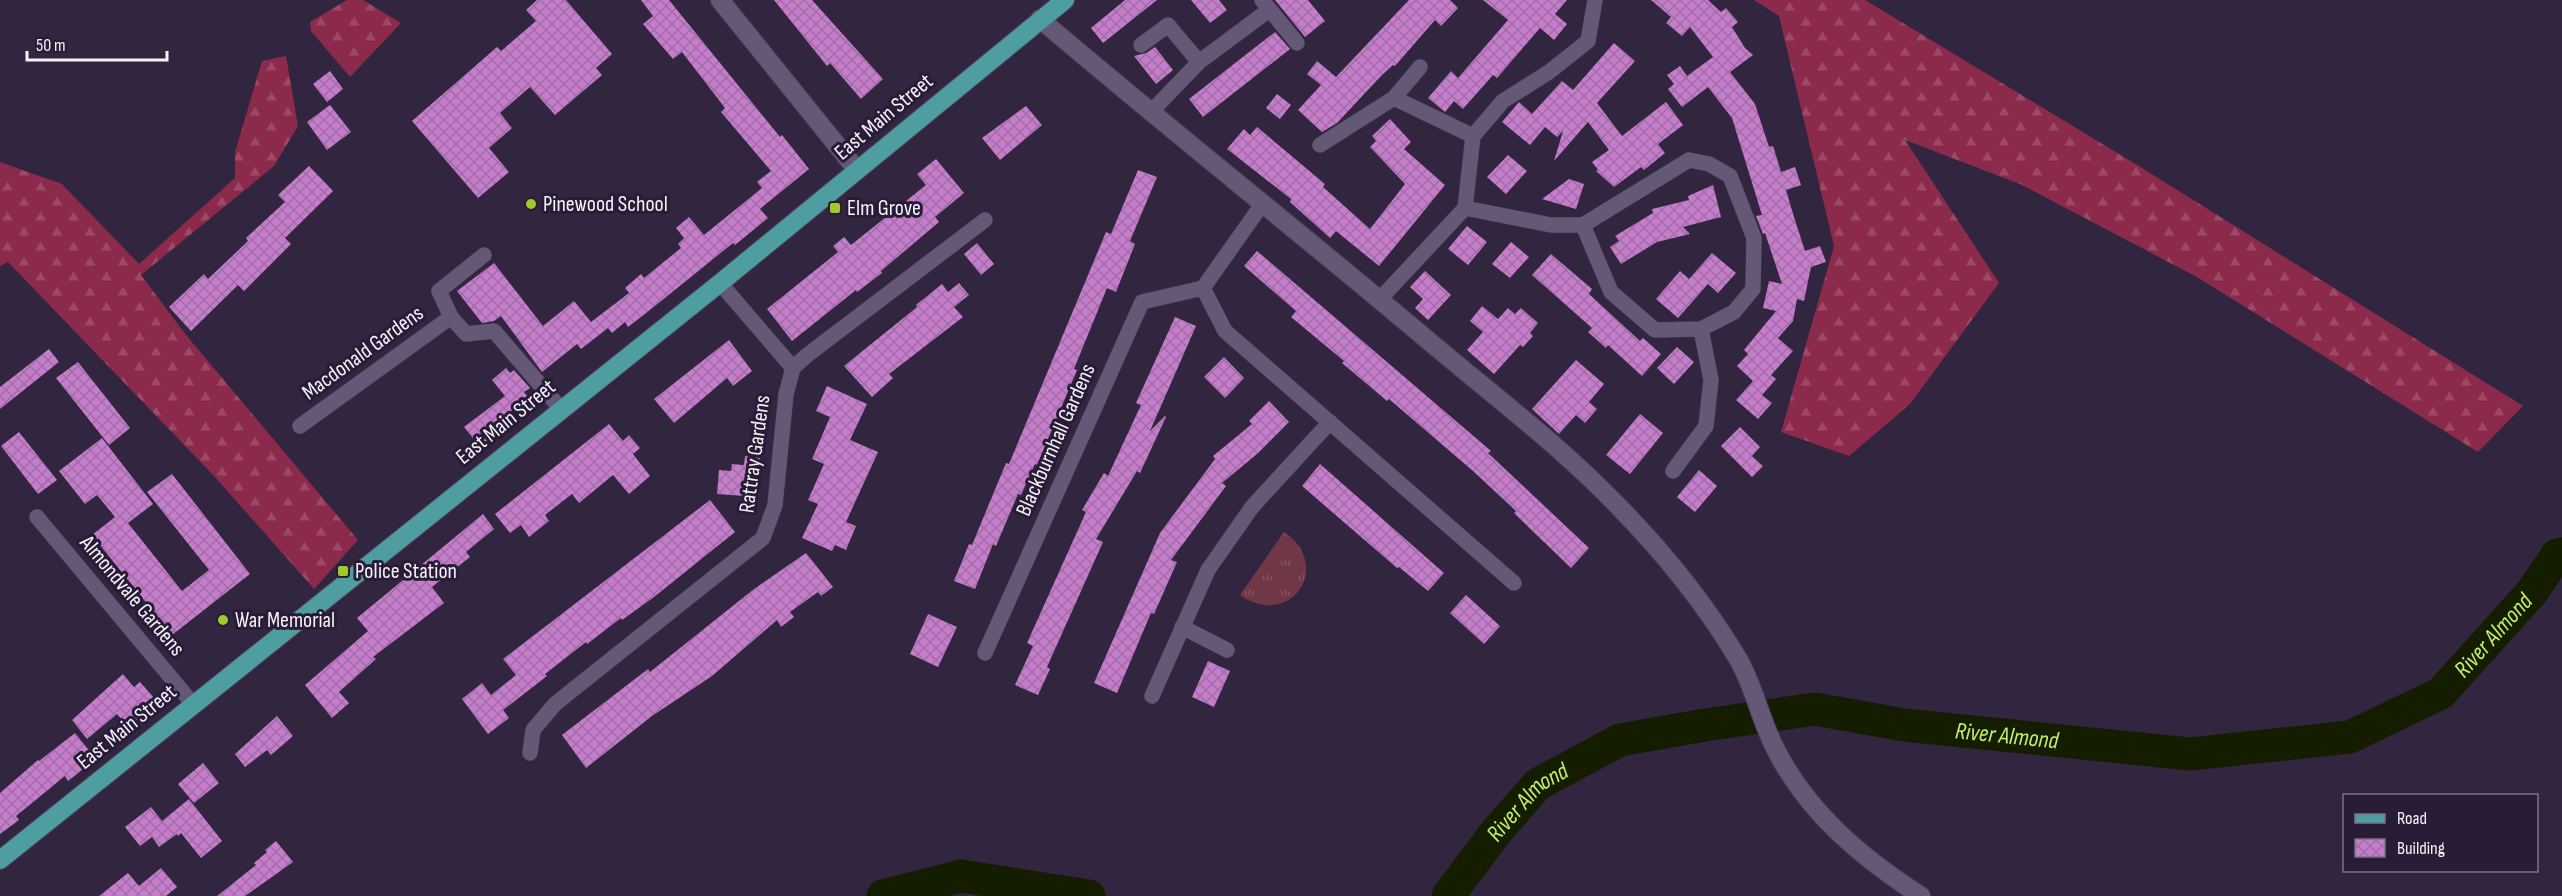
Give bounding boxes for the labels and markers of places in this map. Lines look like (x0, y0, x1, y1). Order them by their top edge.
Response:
place label: Pinewood School (543, 191, 668, 218)
place label: Elm Grove (847, 195, 921, 222)
marker: Pinewood School (524, 197, 538, 211)
marker: Elm Grove (828, 201, 842, 215)
place label: Police Station (355, 558, 457, 585)
marker: Police Station (336, 564, 350, 578)
place label: War Memorial (235, 607, 335, 634)
marker: War Memorial (216, 613, 230, 627)

